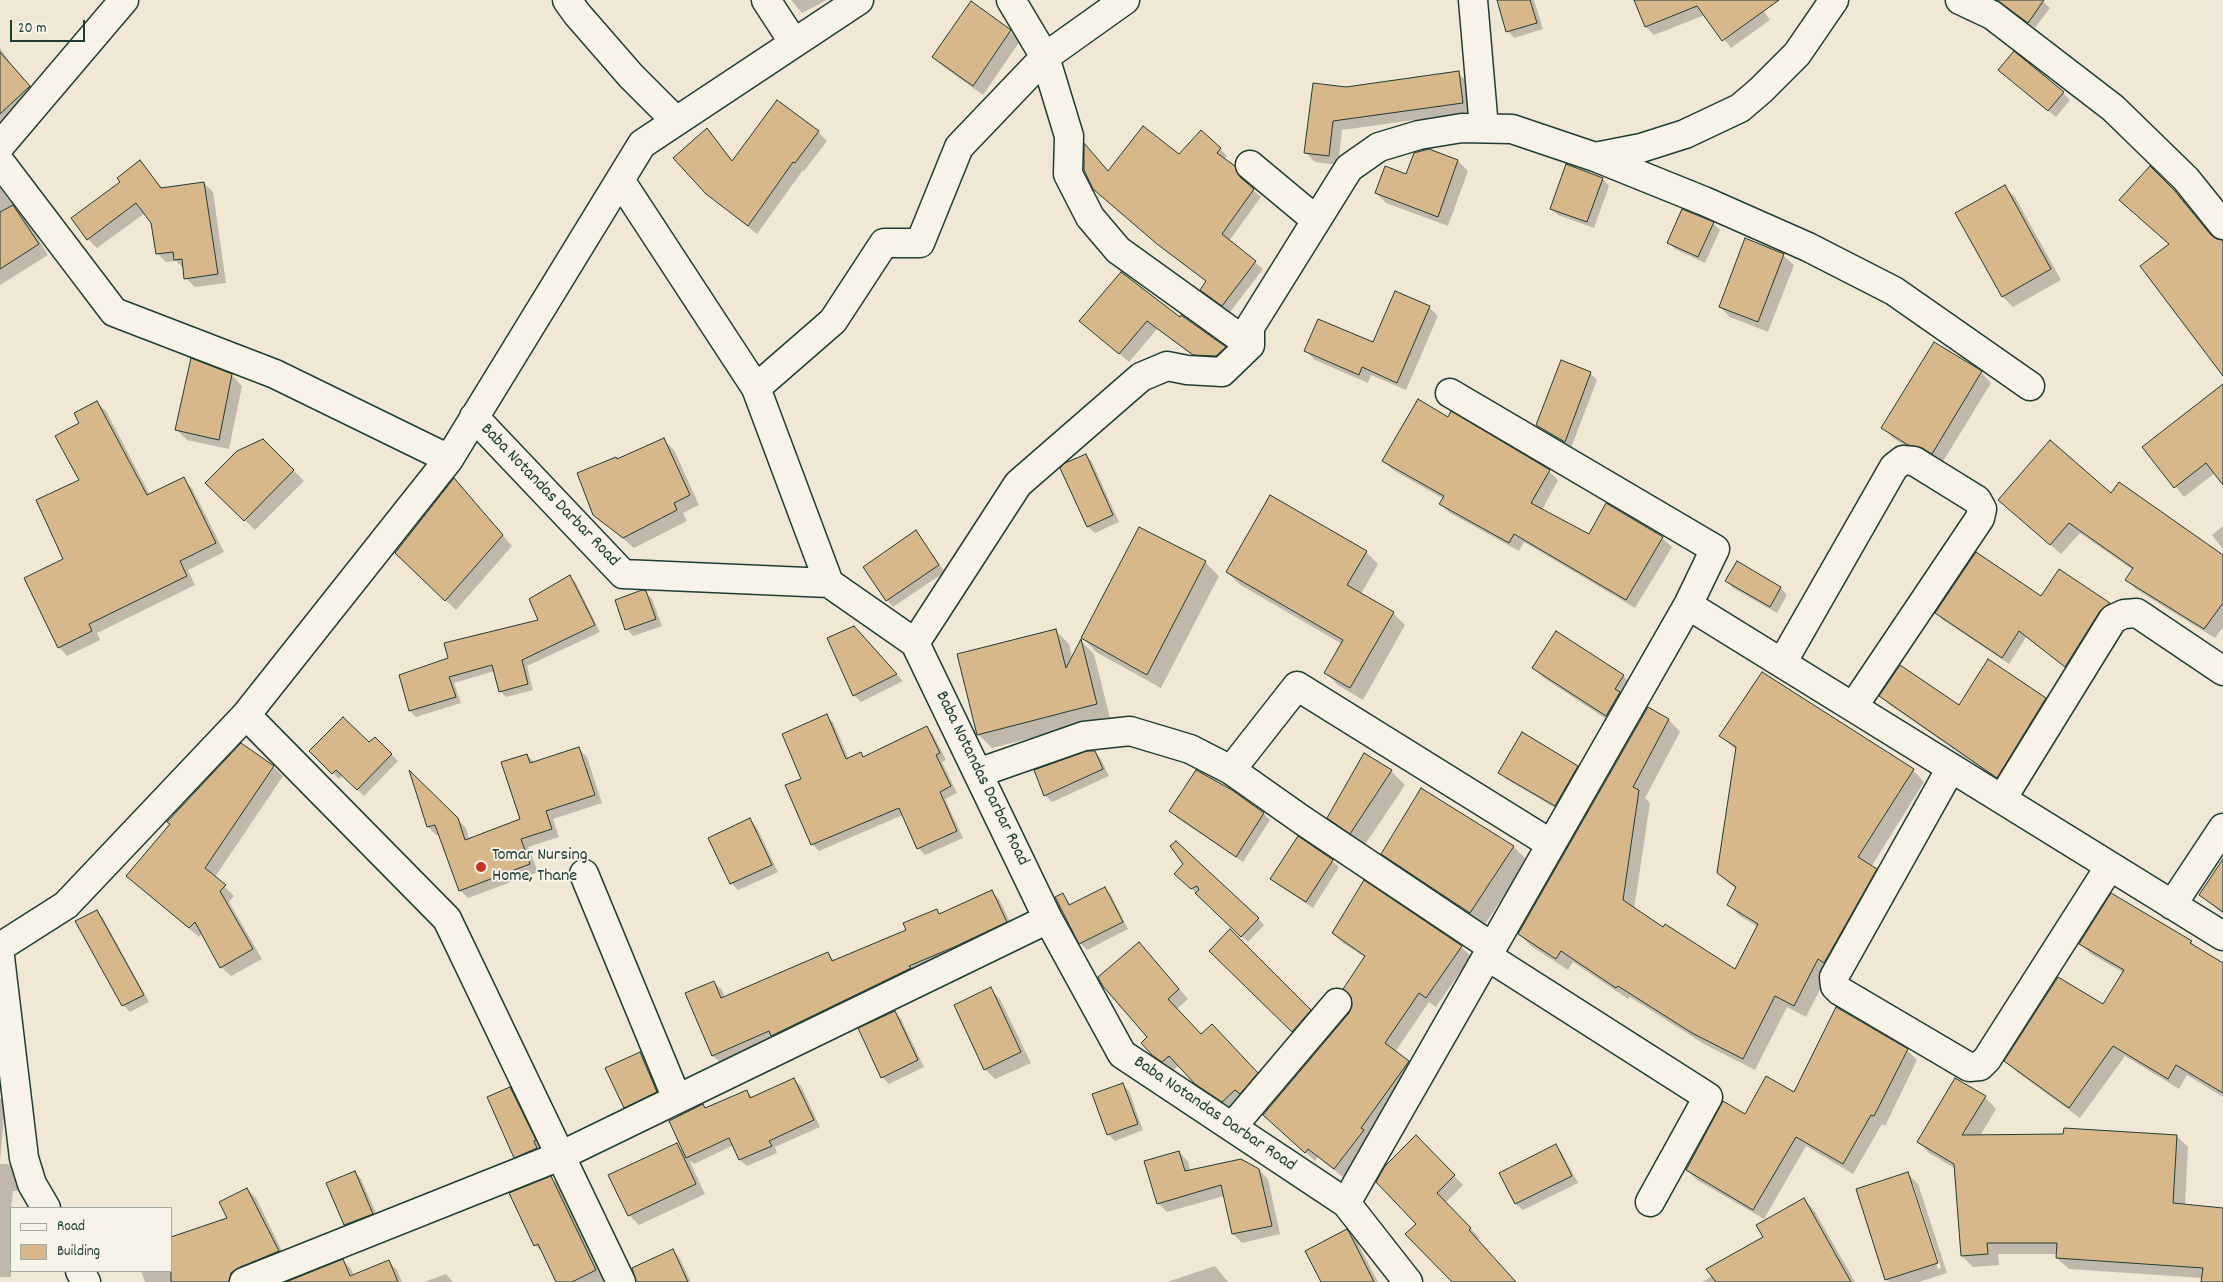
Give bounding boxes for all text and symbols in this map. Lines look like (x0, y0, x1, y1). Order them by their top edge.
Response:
scale bar (12, 10, 88, 42)
text: 20 m (18, 18, 46, 40)
street label: Baba Notandas Darbar Road (475, 420, 623, 572)
street label: Baba Notandas Darbar Road (929, 688, 1033, 870)
place label: Tomar Nursing Home, Thane (492, 846, 588, 889)
marker: Tomar Nursing Home, Thane (474, 860, 488, 874)
street label: Baba Notandas Darbar Road (1129, 1053, 1299, 1177)
legend (10, 1207, 172, 1272)
text: Road (57, 1216, 85, 1238)
text: Building (57, 1241, 100, 1263)

